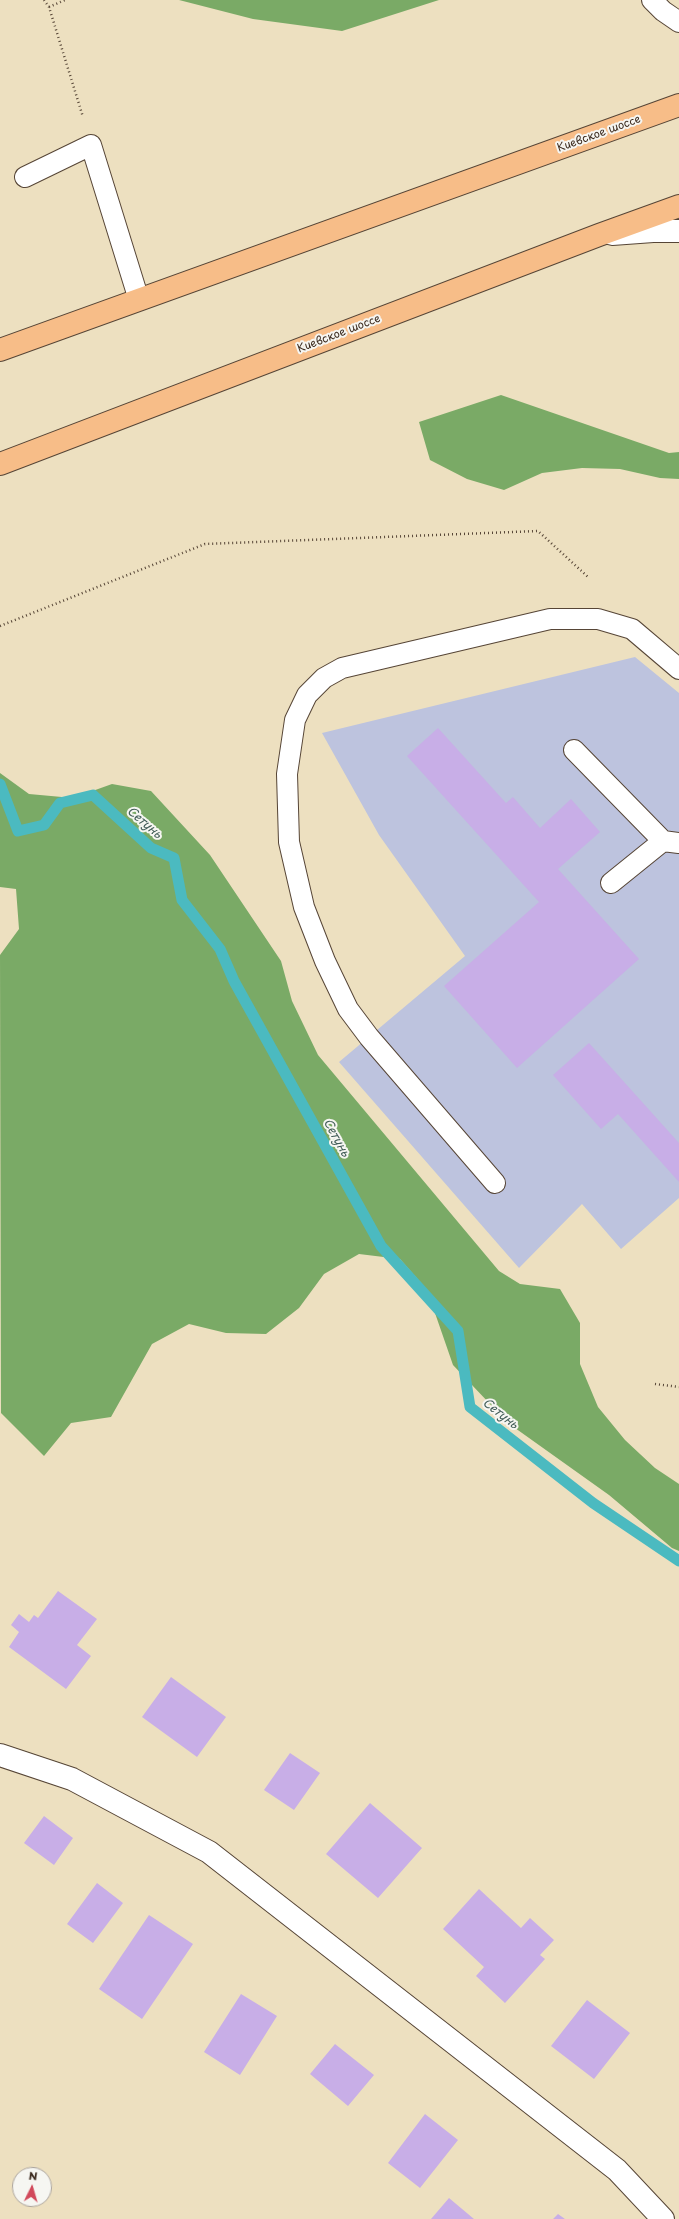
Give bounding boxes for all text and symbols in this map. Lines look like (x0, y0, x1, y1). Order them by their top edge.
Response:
street label: Киевское шоссе (556, 113, 642, 155)
street label: Киевское шоссе (296, 312, 382, 356)
water label: Сетунь (124, 804, 164, 842)
water label: Сетунь (320, 1117, 352, 1159)
water label: Сетунь (479, 1396, 521, 1432)
north arrow (12, 2167, 52, 2207)
text: N (28, 2167, 38, 2184)

